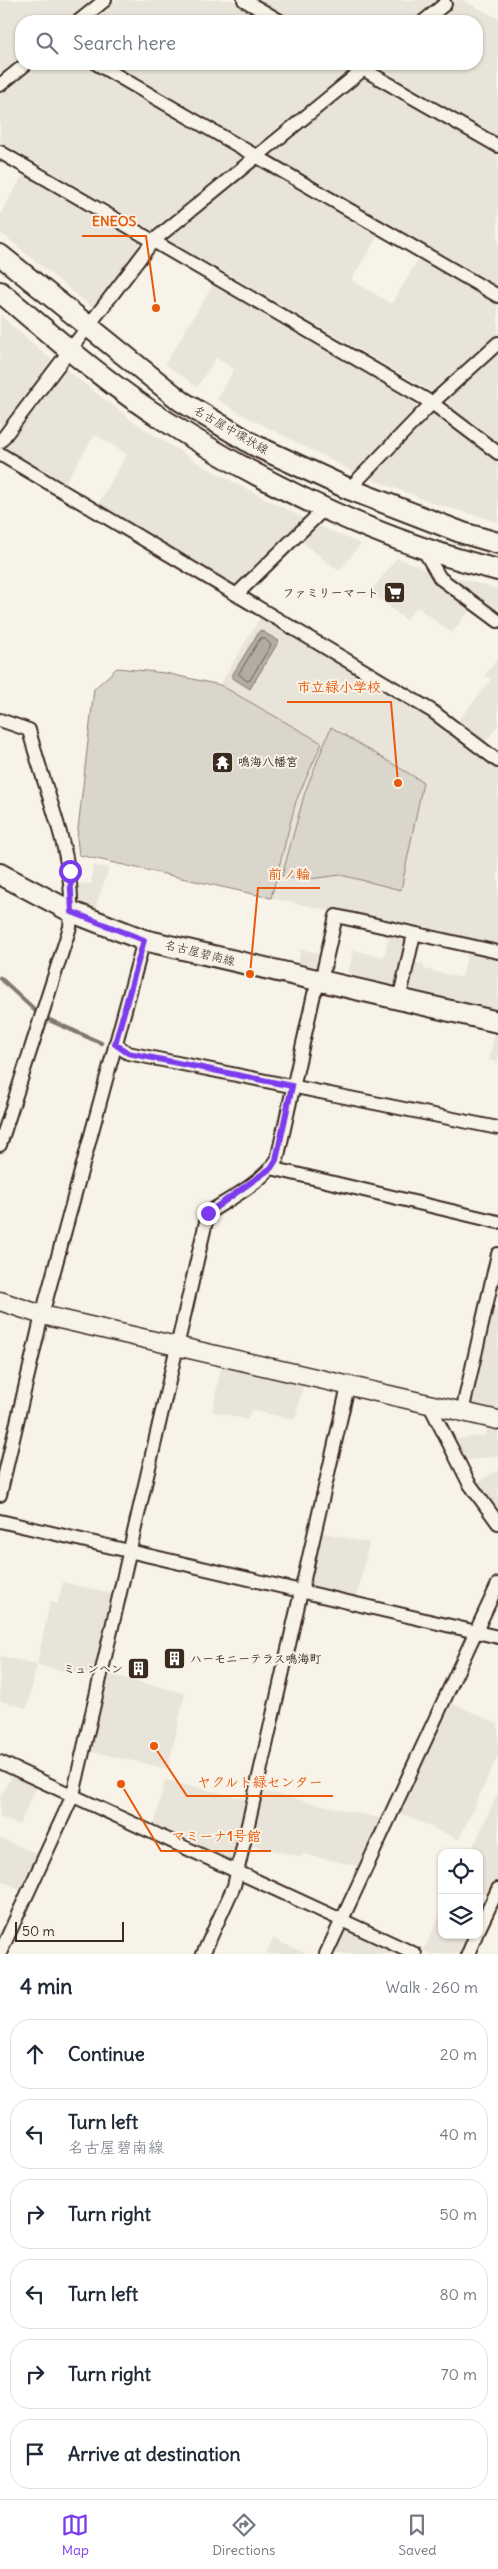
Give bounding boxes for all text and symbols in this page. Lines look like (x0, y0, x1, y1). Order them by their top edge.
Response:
search box (15, 15, 483, 70)
icon: search (33, 29, 61, 57)
text: Search here (73, 31, 176, 55)
callout: ENEOS (82, 207, 146, 236)
text: ENEOS (92, 212, 136, 230)
street label: 名古屋中環状線 (191, 402, 271, 457)
supermarket icon: ファミリーマート (383, 581, 407, 605)
place label: ファミリーマート (283, 585, 379, 600)
callout: 市立緑小学校 (287, 673, 391, 702)
text: 市立緑小学校 (297, 678, 381, 696)
temple icon: 鳴海八幡宮 (210, 750, 234, 774)
place label: 鳴海八幡宮 (238, 754, 298, 769)
callout: 前ノ輪 (258, 859, 320, 888)
route start (59, 860, 82, 883)
text: 前ノ輪 (268, 865, 310, 883)
street label: 名古屋碧南線 (163, 937, 237, 969)
route end (197, 1202, 220, 1225)
building icon: ハーモニーテラス鳴海町 (162, 1647, 186, 1671)
place label: ハーモニーテラス鳴海町 (190, 1651, 322, 1666)
building icon: ミュンヘン (127, 1657, 151, 1681)
place label: ミュンヘン (63, 1661, 123, 1676)
callout: ヤクルト緑センター (187, 1767, 333, 1796)
text: ヤクルト緑センター (197, 1773, 323, 1791)
callout: マミーナ1号館 (161, 1822, 271, 1851)
text: マミーナ1号館 (171, 1827, 261, 1845)
map controls (438, 1849, 483, 1939)
button: locate (438, 1849, 483, 1894)
button: layers (438, 1894, 483, 1939)
scale bar (15, 1919, 124, 1942)
text: 50 m (22, 1922, 55, 1940)
text: 4 min (20, 1973, 72, 2000)
text: Walk · 260 m (386, 1977, 478, 1997)
icon: ahead (21, 2040, 49, 2068)
text: Continue (68, 2042, 145, 2066)
text: 20 m (440, 2044, 477, 2064)
text: Turn left (68, 2110, 138, 2134)
icon: left (21, 2120, 49, 2148)
text: 40 m (439, 2124, 477, 2144)
text: 名古屋碧南線 (68, 2137, 164, 2157)
icon: right (21, 2200, 49, 2228)
text: Turn right (68, 2202, 151, 2226)
text: 50 m (439, 2204, 477, 2224)
icon: left (21, 2280, 49, 2308)
text: Turn left (68, 2282, 138, 2306)
text: 80 m (439, 2284, 477, 2304)
icon: right (21, 2360, 49, 2388)
text: Turn right (68, 2362, 151, 2386)
text: 70 m (441, 2364, 477, 2384)
icon: arrive (21, 2440, 49, 2468)
text: Arrive at destination (68, 2442, 241, 2466)
tab: Map (61, 2511, 89, 2559)
tab: Directions (212, 2511, 275, 2559)
tab: Saved (398, 2511, 437, 2559)

